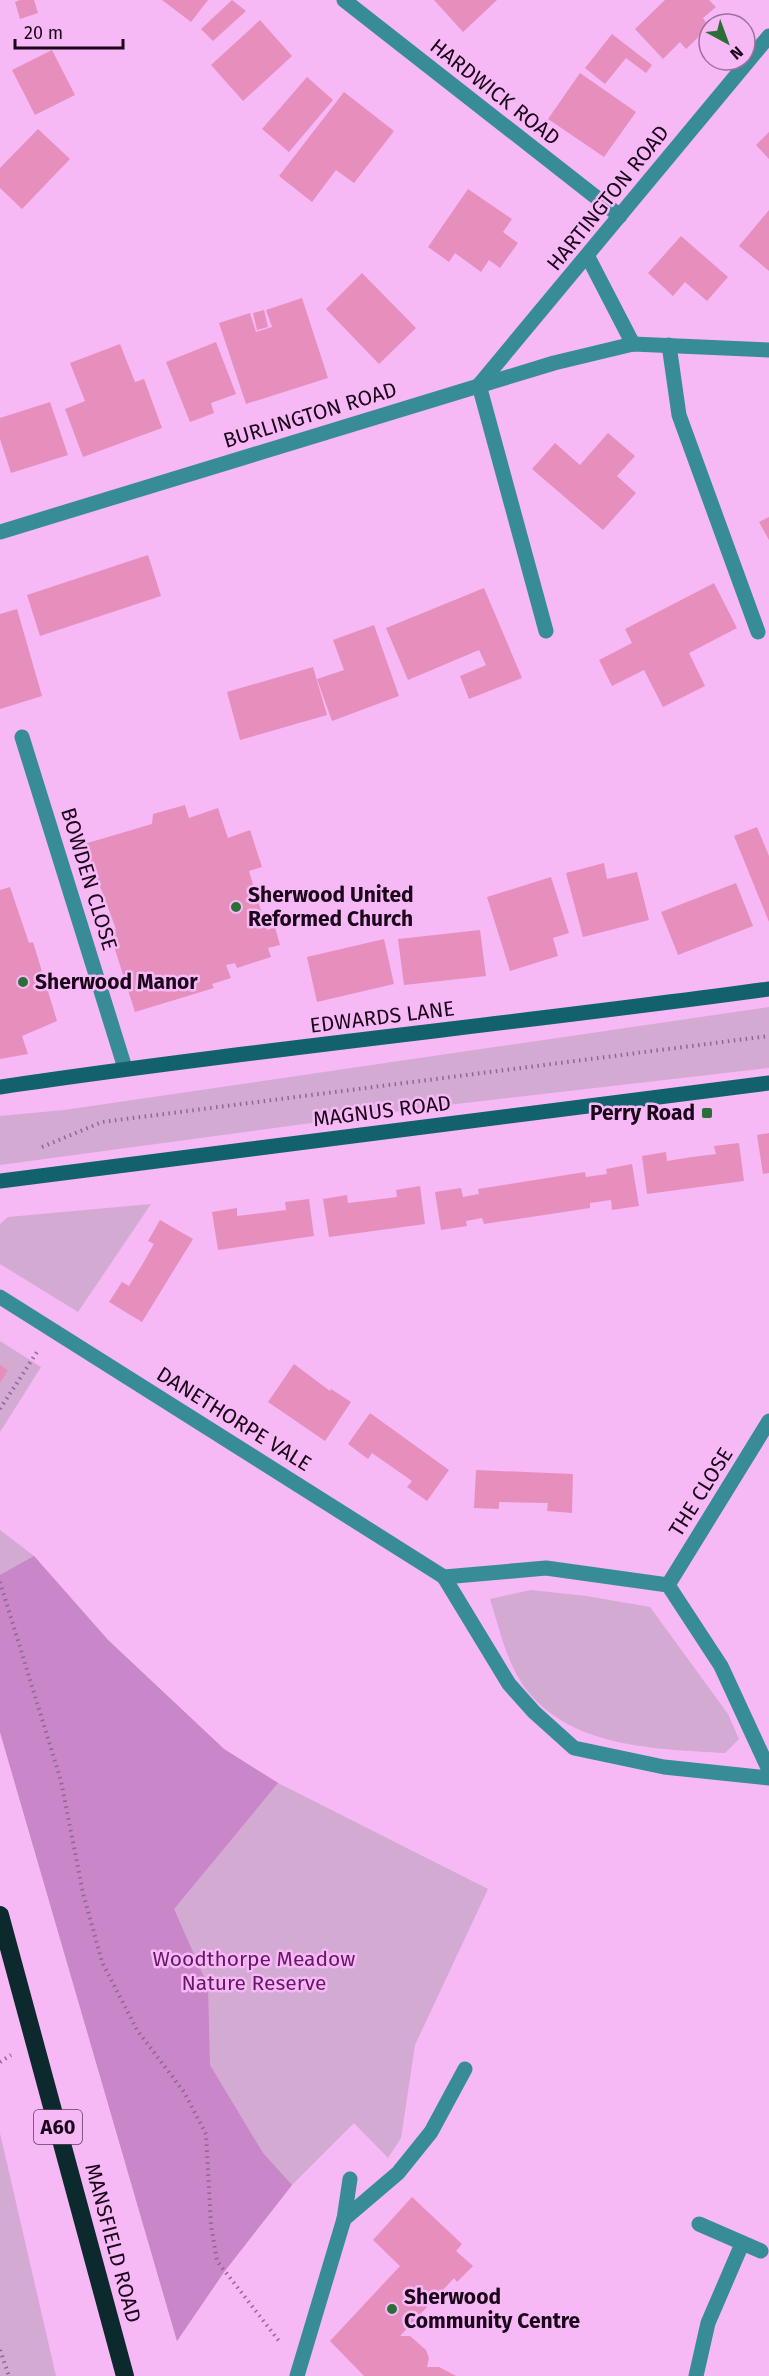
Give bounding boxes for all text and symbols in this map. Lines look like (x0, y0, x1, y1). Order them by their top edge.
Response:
scale bar (15, 12, 123, 50)
north arrow (697, 12, 757, 72)
text: 20 m (24, 22, 63, 44)
street label: HARDWICK ROAD (425, 33, 565, 151)
text: N (726, 42, 747, 64)
street label: HARTINGTON ROAD (541, 120, 675, 276)
street label: BURLINGTON ROAD (220, 376, 400, 454)
street label: BOWDEN CLOSE (55, 805, 123, 953)
place label: Sherwood United Reformed Church (248, 882, 414, 932)
marker: Sherwood United Reformed Church (229, 900, 243, 914)
place label: Sherwood Manor (35, 969, 198, 995)
marker: Sherwood Manor (16, 975, 30, 989)
street label: EDWARDS LANE (308, 995, 456, 1039)
street label: MAGNUS ROAD (311, 1090, 453, 1132)
place label: Perry Road (590, 1100, 695, 1126)
marker: Perry Road (700, 1106, 714, 1120)
street label: DANETHORPE VALE (152, 1361, 316, 1477)
street label: THE CLOSE (663, 1443, 739, 1541)
park label: Woodthorpe Meadow Nature Reserve (153, 1946, 355, 1996)
road number: A60 (34, 2110, 82, 2144)
street label: MANSFIELD ROAD (79, 2161, 147, 2325)
place label: Sherwood Community Centre (404, 2284, 581, 2334)
marker: Sherwood Community Centre (385, 2302, 399, 2316)

